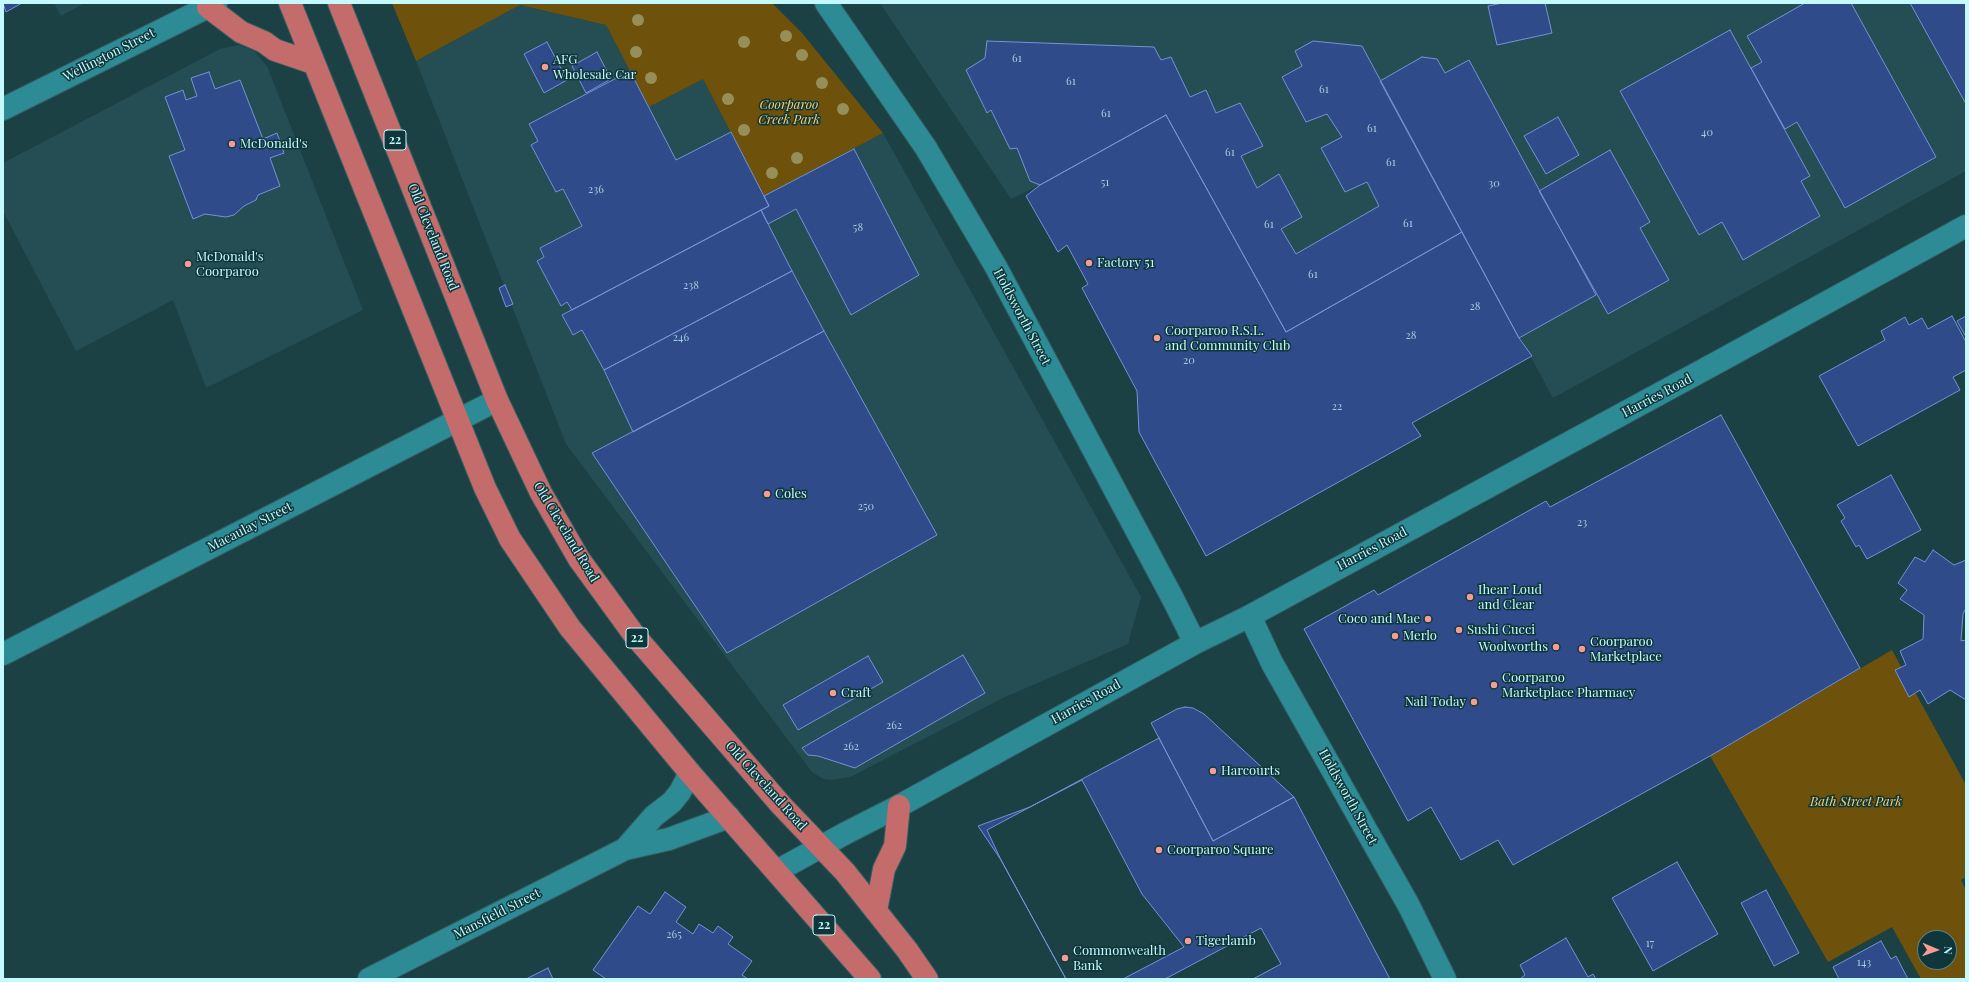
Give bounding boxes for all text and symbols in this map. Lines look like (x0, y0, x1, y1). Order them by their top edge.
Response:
street label: Wellington Street (61, 25, 157, 85)
place label: AFG Wholesale Car (553, 52, 636, 83)
house number: 61 (1012, 52, 1022, 66)
marker: AFG Wholesale Car (540, 62, 550, 72)
house number: 61 (1066, 75, 1076, 89)
house number: 61 (1319, 83, 1329, 97)
park label: Coorparoo Creek Park (758, 97, 820, 128)
house number: 61 (1101, 107, 1111, 121)
house number: 61 (1367, 122, 1377, 136)
house number: 40 (1701, 126, 1713, 140)
road number: 22 (384, 130, 406, 150)
place label: McDonald's (240, 136, 308, 152)
marker: McDonald's (227, 139, 237, 149)
house number: 61 (1225, 146, 1235, 160)
house number: 61 (1386, 156, 1396, 170)
house number: 51 (1101, 176, 1109, 190)
house number: 30 (1488, 177, 1500, 191)
street label: Old Cleveland Road (404, 181, 462, 293)
house number: 236 (588, 183, 604, 197)
house number: 61 (1403, 217, 1413, 231)
house number: 61 (1264, 218, 1274, 232)
house number: 58 (853, 221, 863, 235)
place label: McDonald's Coorparoo (196, 249, 264, 280)
place label: Factory 51 (1097, 255, 1155, 271)
marker: Factory 51 (1084, 258, 1094, 268)
marker: McDonald's Coorparoo (183, 259, 193, 269)
street label: Holdsworth Street (990, 266, 1054, 368)
house number: 61 (1308, 268, 1318, 282)
house number: 238 (683, 279, 699, 293)
house number: 28 (1470, 300, 1480, 314)
place label: Coorparoo R.S.L. and Community Club (1165, 323, 1290, 354)
house number: 28 (1406, 329, 1416, 343)
house number: 246 (673, 331, 689, 345)
marker: Coorparoo R.S.L. and Community Club (1152, 333, 1162, 343)
house number: 20 (1183, 354, 1195, 368)
street label: Harries Road (1619, 371, 1695, 421)
house number: 22 (1332, 400, 1342, 414)
street label: Old Cleveland Road (530, 479, 602, 585)
place label: Coles (775, 486, 807, 502)
marker: Coles (762, 489, 772, 499)
street label: Macaulay Street (205, 499, 295, 555)
house number: 250 (858, 500, 874, 514)
house number: 23 (1577, 516, 1587, 530)
street label: Harries Road (1334, 524, 1410, 574)
place label: Ihear Loud and Clear (1478, 582, 1542, 613)
marker: Ihear Loud and Clear (1465, 592, 1475, 602)
place label: Coco and Mae (1338, 611, 1420, 627)
marker: Coco and Mae (1423, 614, 1433, 624)
place label: Sushi Cucci (1467, 622, 1535, 638)
marker: Sushi Cucci (1454, 625, 1464, 635)
road number: 22 (626, 628, 648, 648)
place label: Merlo (1403, 628, 1437, 644)
marker: Merlo (1390, 631, 1400, 641)
place label: Coorparoo Marketplace (1590, 634, 1662, 665)
place label: Woolworths (1478, 639, 1548, 655)
marker: Woolworths (1551, 642, 1561, 652)
marker: Coorparoo Marketplace (1577, 644, 1587, 654)
place label: Coorparoo Marketplace Pharmacy (1502, 670, 1635, 701)
street label: Harries Road (1049, 677, 1123, 727)
marker: Coorparoo Marketplace Pharmacy (1489, 680, 1499, 690)
place label: Craft (841, 685, 871, 701)
marker: Craft (828, 688, 838, 698)
place label: Nail Today (1405, 694, 1466, 710)
marker: Nail Today (1469, 697, 1479, 707)
house number: 262 (886, 719, 902, 733)
street label: Old Cleveland Road (722, 738, 810, 834)
house number: 262 (843, 740, 859, 754)
street label: Holdsworth Street (1315, 747, 1381, 847)
place label: Harcourts (1221, 763, 1280, 779)
marker: Harcourts (1208, 766, 1218, 776)
park label: Bath Street Park (1810, 794, 1902, 810)
place label: Coorparoo Square (1167, 842, 1273, 858)
marker: Coorparoo Square (1154, 845, 1164, 855)
street label: Mansfield Street (451, 885, 543, 943)
road number: 22 (813, 915, 835, 935)
house number: 265 (666, 928, 682, 942)
north arrow (1917, 930, 1957, 970)
place label: Tigerlamb (1196, 933, 1256, 949)
marker: Tigerlamb (1183, 936, 1193, 946)
house number: 17 (1646, 937, 1654, 951)
place label: Commonwealth Bank (1073, 943, 1166, 974)
text: N (1941, 946, 1956, 955)
marker: Commonwealth Bank (1060, 953, 1070, 963)
house number: 143 (1857, 956, 1871, 970)

